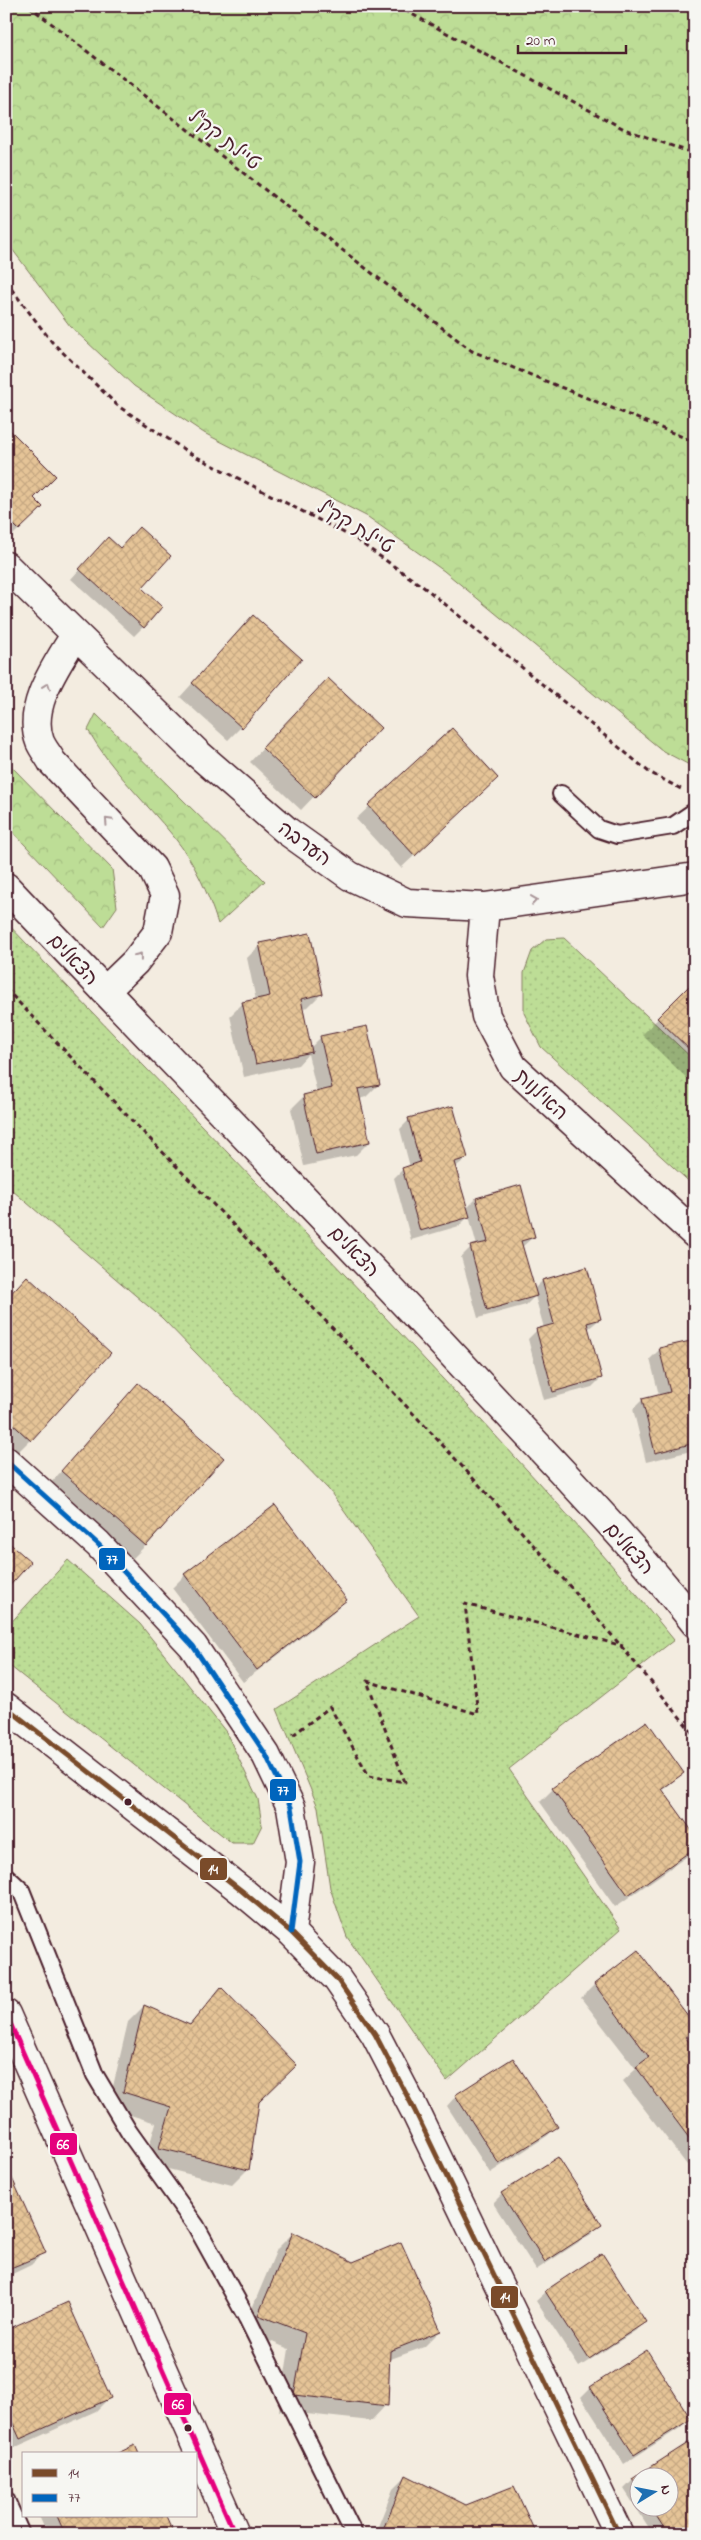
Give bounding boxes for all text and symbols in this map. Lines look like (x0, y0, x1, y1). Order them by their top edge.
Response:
scale bar (518, 22, 626, 54)
text: 20 m (526, 30, 556, 52)
street label: טיילת קק"ל (181, 103, 266, 179)
street label: טיילת קק"ל (311, 494, 399, 562)
one-way arrow (41, 682, 51, 691)
street label: הערבה (271, 815, 336, 875)
one-way arrow (105, 818, 114, 827)
one-way arrow (529, 895, 538, 905)
street label: הצאלים (40, 928, 104, 993)
one-way arrow (133, 953, 142, 962)
street label: האילנות (507, 1063, 574, 1128)
street label: הצאלים (321, 1220, 385, 1285)
street label: הצאלים (597, 1517, 660, 1583)
line badge: 77 (98, 1547, 126, 1571)
text: 77 (106, 1550, 118, 1571)
line badge: 77 (269, 1778, 297, 1802)
text: 77 (277, 1781, 289, 1802)
unlabelled marker (123, 1797, 133, 1807)
line badge: 14 (199, 1857, 228, 1881)
text: 14 (208, 1860, 218, 1881)
line badge: 66 (49, 2132, 78, 2156)
text: 66 (56, 2135, 70, 2156)
line badge: 14 (490, 2285, 519, 2309)
text: 14 (500, 2288, 510, 2309)
line badge: 66 (163, 2392, 192, 2416)
text: 66 (171, 2395, 185, 2416)
unlabelled marker (183, 2423, 193, 2433)
legend (22, 2452, 198, 2518)
text: 14 (68, 2463, 79, 2485)
north arrow (628, 2468, 678, 2518)
text: N (654, 2484, 676, 2496)
text: 77 (68, 2487, 80, 2509)

